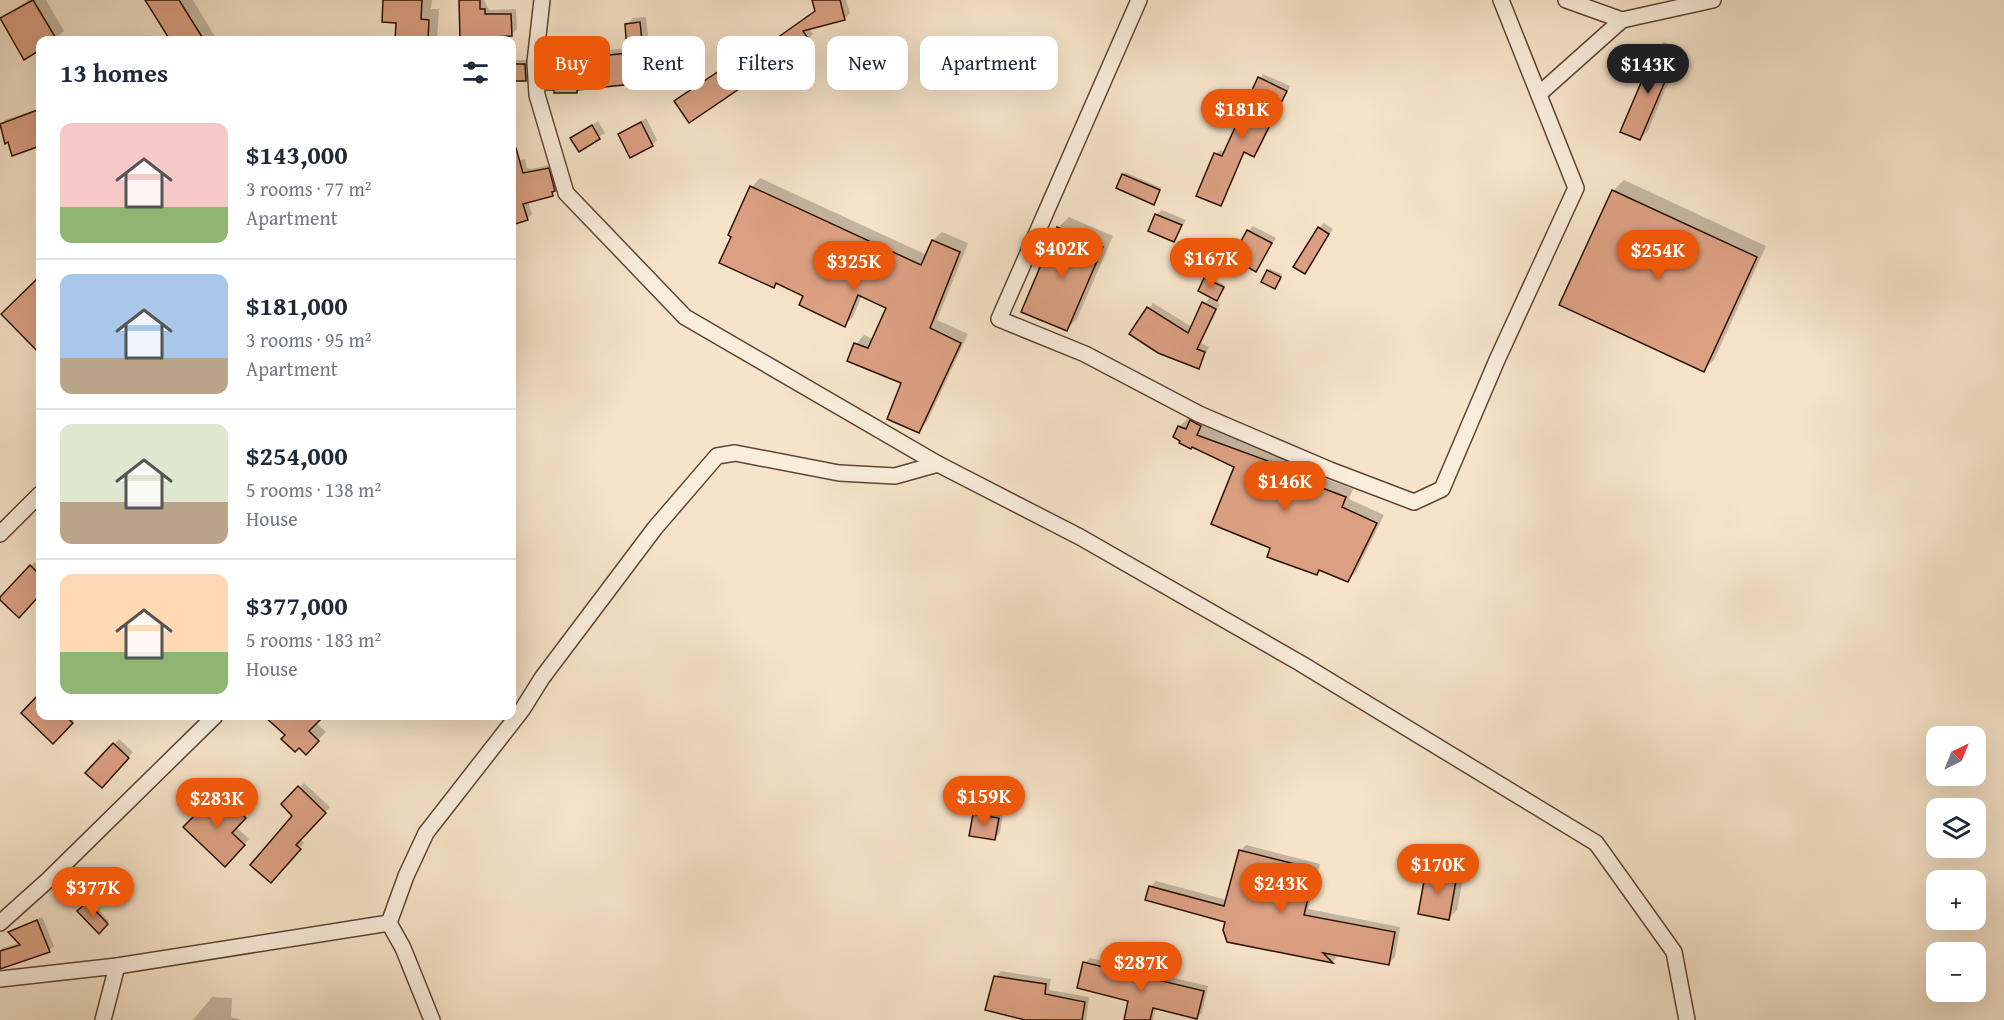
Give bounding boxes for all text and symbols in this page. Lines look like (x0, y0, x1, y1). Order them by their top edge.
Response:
chip: Buy (534, 36, 610, 90)
chip: Rent (622, 36, 705, 90)
chip: Filters (717, 36, 815, 90)
chip: New (827, 36, 908, 90)
chip: Apartment (920, 36, 1058, 90)
pin: $143K (1606, 44, 1690, 95)
text: $143K (1621, 49, 1675, 78)
text: 13 homes (60, 53, 168, 92)
icon: filters (459, 56, 492, 89)
pin: $181K (1200, 89, 1284, 140)
text: $181K (1215, 94, 1269, 123)
text: $143,000 (246, 135, 348, 174)
icon: home (108, 147, 180, 219)
text: 3 rooms · 77 m² (246, 174, 372, 203)
text: Apartment (246, 203, 338, 232)
pin: $402K (1020, 228, 1104, 279)
pin: $254K (1616, 230, 1700, 281)
text: $402K (1035, 233, 1089, 262)
text: $254K (1631, 235, 1685, 264)
pin: $167K (1169, 238, 1253, 289)
pin: $325K (812, 241, 896, 292)
text: $167K (1184, 243, 1238, 272)
text: $325K (827, 246, 881, 275)
text: $181,000 (246, 286, 348, 325)
icon: home (108, 298, 180, 370)
text: 3 rooms · 95 m² (246, 325, 372, 354)
text: Apartment (246, 354, 338, 383)
text: $254,000 (246, 436, 348, 475)
icon: home (108, 448, 180, 520)
pin: $146K (1243, 461, 1327, 512)
text: $146K (1258, 466, 1312, 495)
text: 5 rooms · 138 m² (246, 475, 381, 504)
text: House (246, 504, 298, 533)
text: $377,000 (246, 586, 348, 625)
icon: home (108, 598, 180, 670)
text: 5 rooms · 183 m² (246, 625, 381, 654)
text: House (246, 654, 298, 683)
north arrow (1926, 726, 1986, 786)
map controls (1926, 726, 1986, 1002)
pin: $159K (942, 776, 1026, 827)
pin: $283K (175, 778, 259, 829)
text: $159K (957, 781, 1011, 810)
text: $283K (190, 783, 244, 812)
button: layers (1926, 798, 1986, 858)
pin: $170K (1396, 844, 1480, 895)
text: $170K (1411, 849, 1465, 878)
pin: $243K (1239, 863, 1323, 914)
pin: $377K (51, 867, 135, 918)
text: $243K (1254, 868, 1308, 897)
button: + (1926, 870, 1986, 930)
text: $377K (66, 872, 120, 901)
pin: $287K (1099, 942, 1183, 993)
button: − (1926, 942, 1986, 1002)
text: $287K (1114, 947, 1168, 976)

